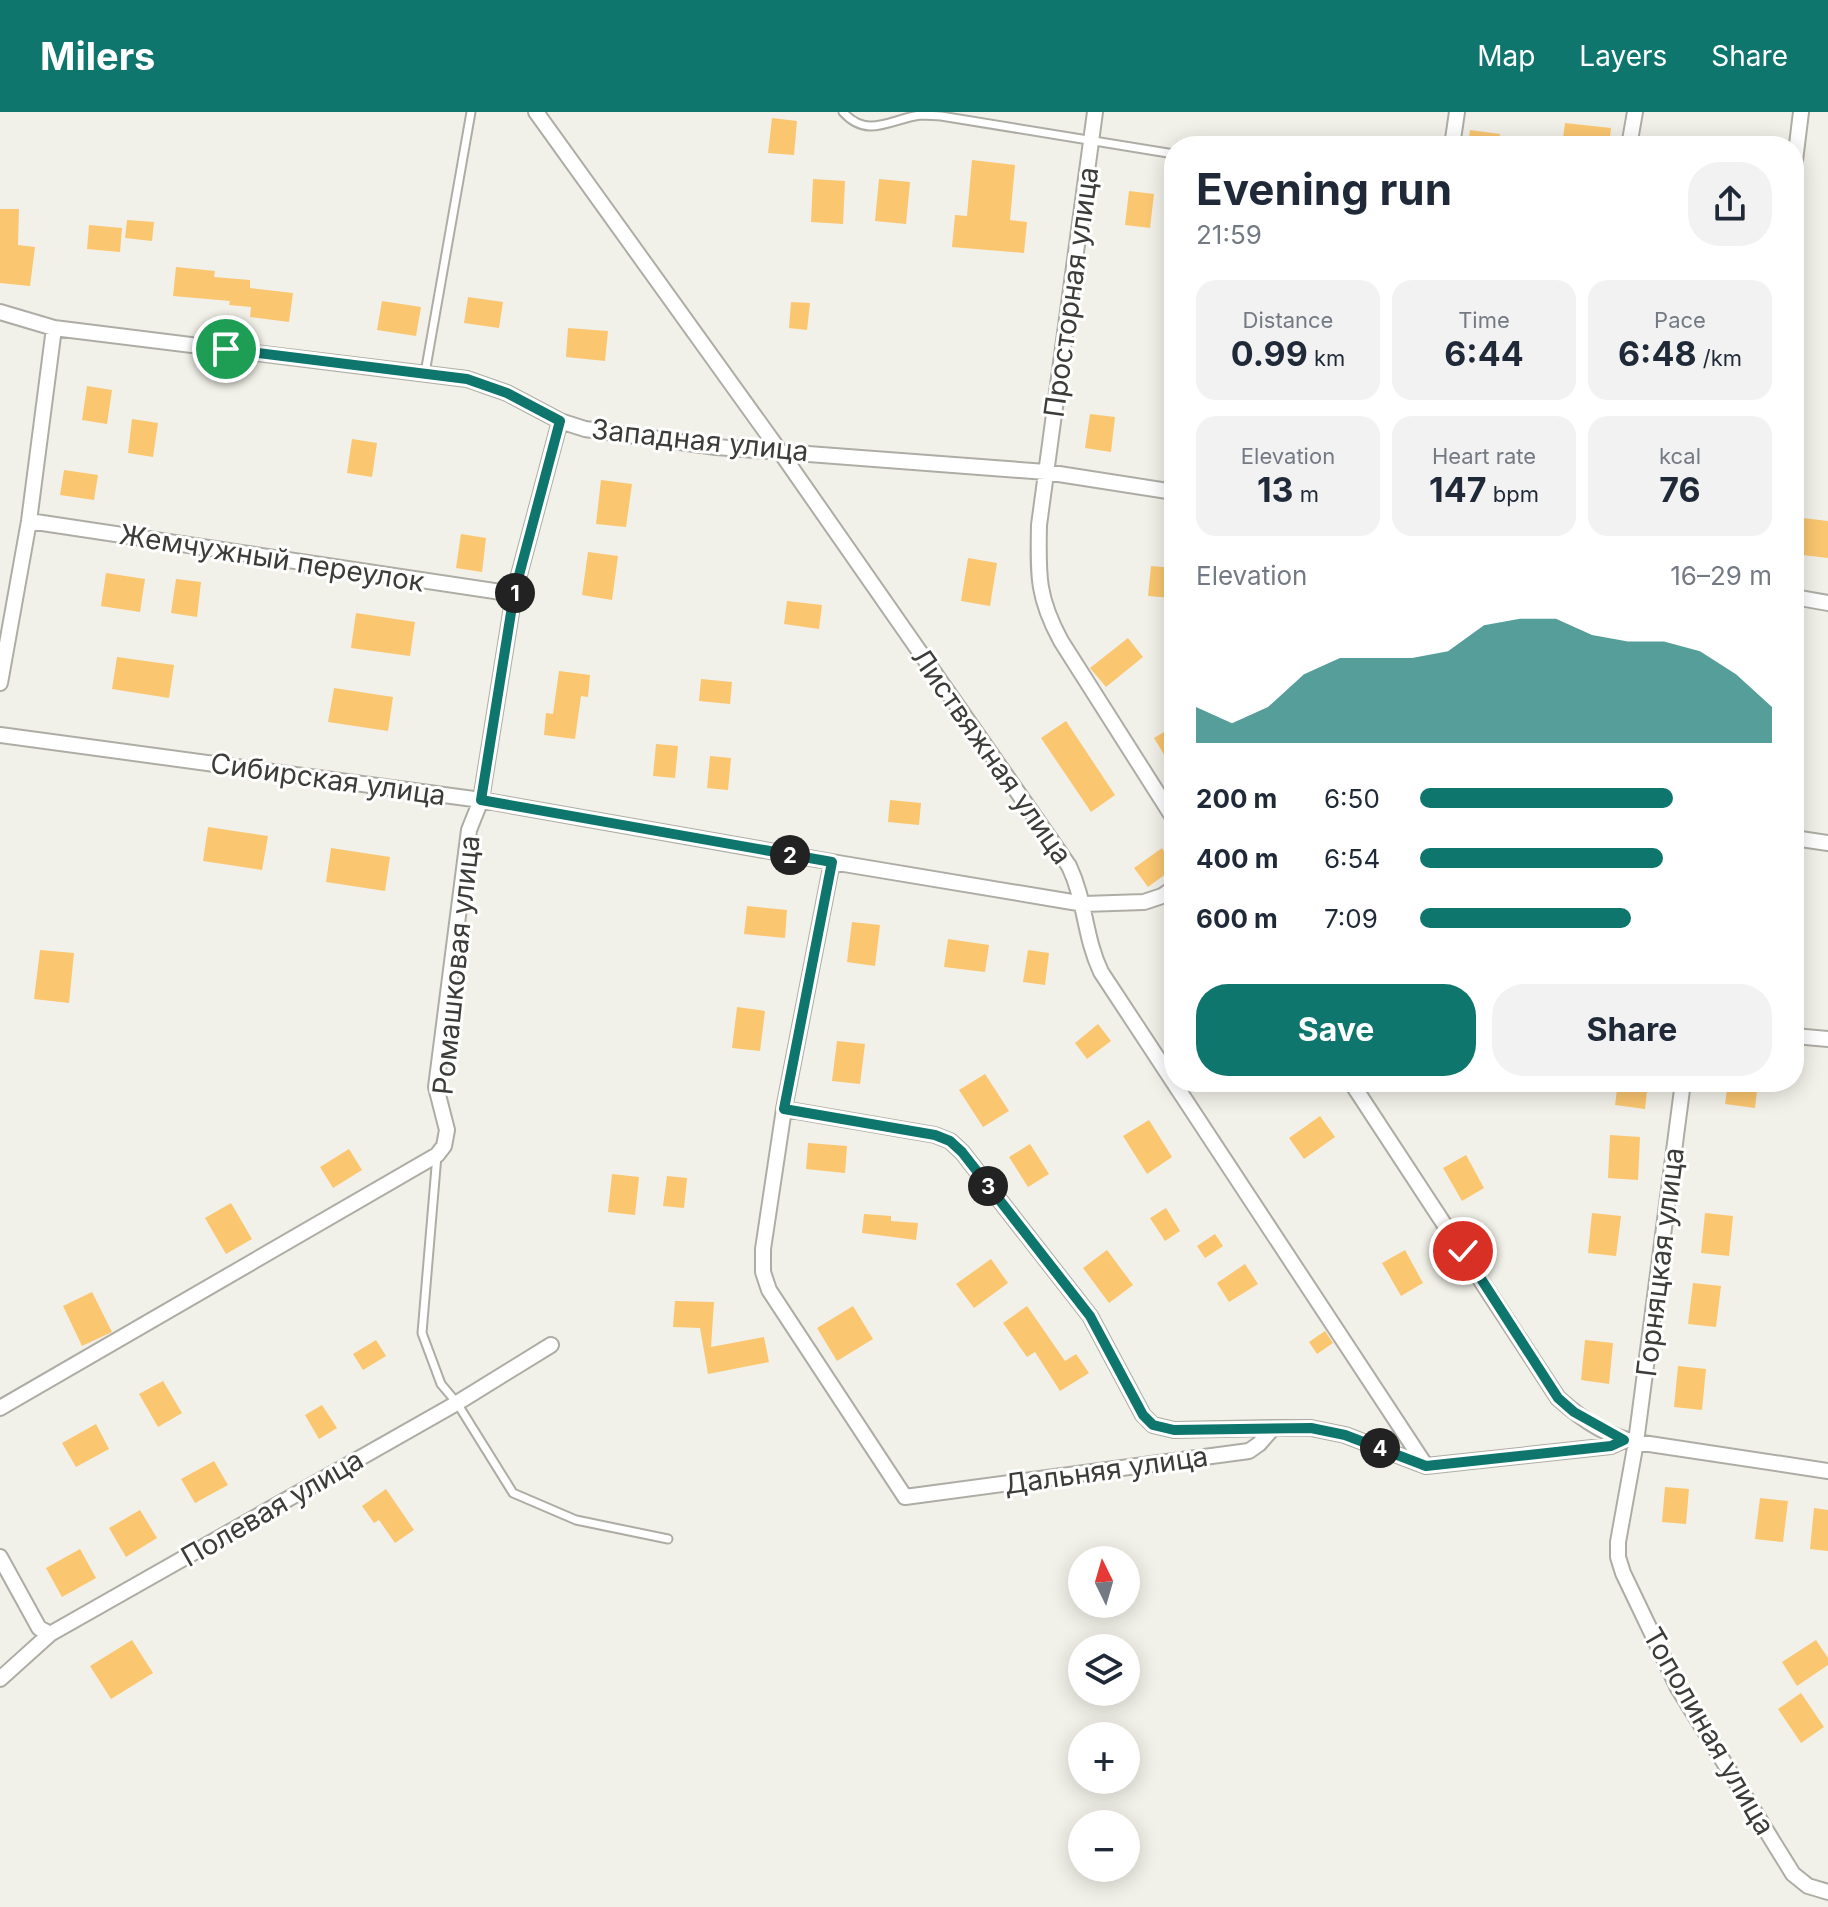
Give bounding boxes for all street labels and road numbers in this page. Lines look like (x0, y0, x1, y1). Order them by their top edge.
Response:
street label: Просторная улица (1037, 165, 1105, 419)
street label: Западная улица (590, 412, 810, 468)
street label: Жемчужный переулок (117, 517, 427, 599)
street label: Листвяжная улица (905, 641, 1079, 871)
street label: Сибирская улица (208, 746, 448, 812)
street label: Ромашковая улица (425, 834, 487, 1096)
street label: Горняцкая улица (1629, 1145, 1691, 1379)
street label: Дальняя улица (1002, 1439, 1210, 1501)
street label: Полевая улица (175, 1442, 369, 1574)
street label: Тополиная улица (1636, 1621, 1782, 1841)

